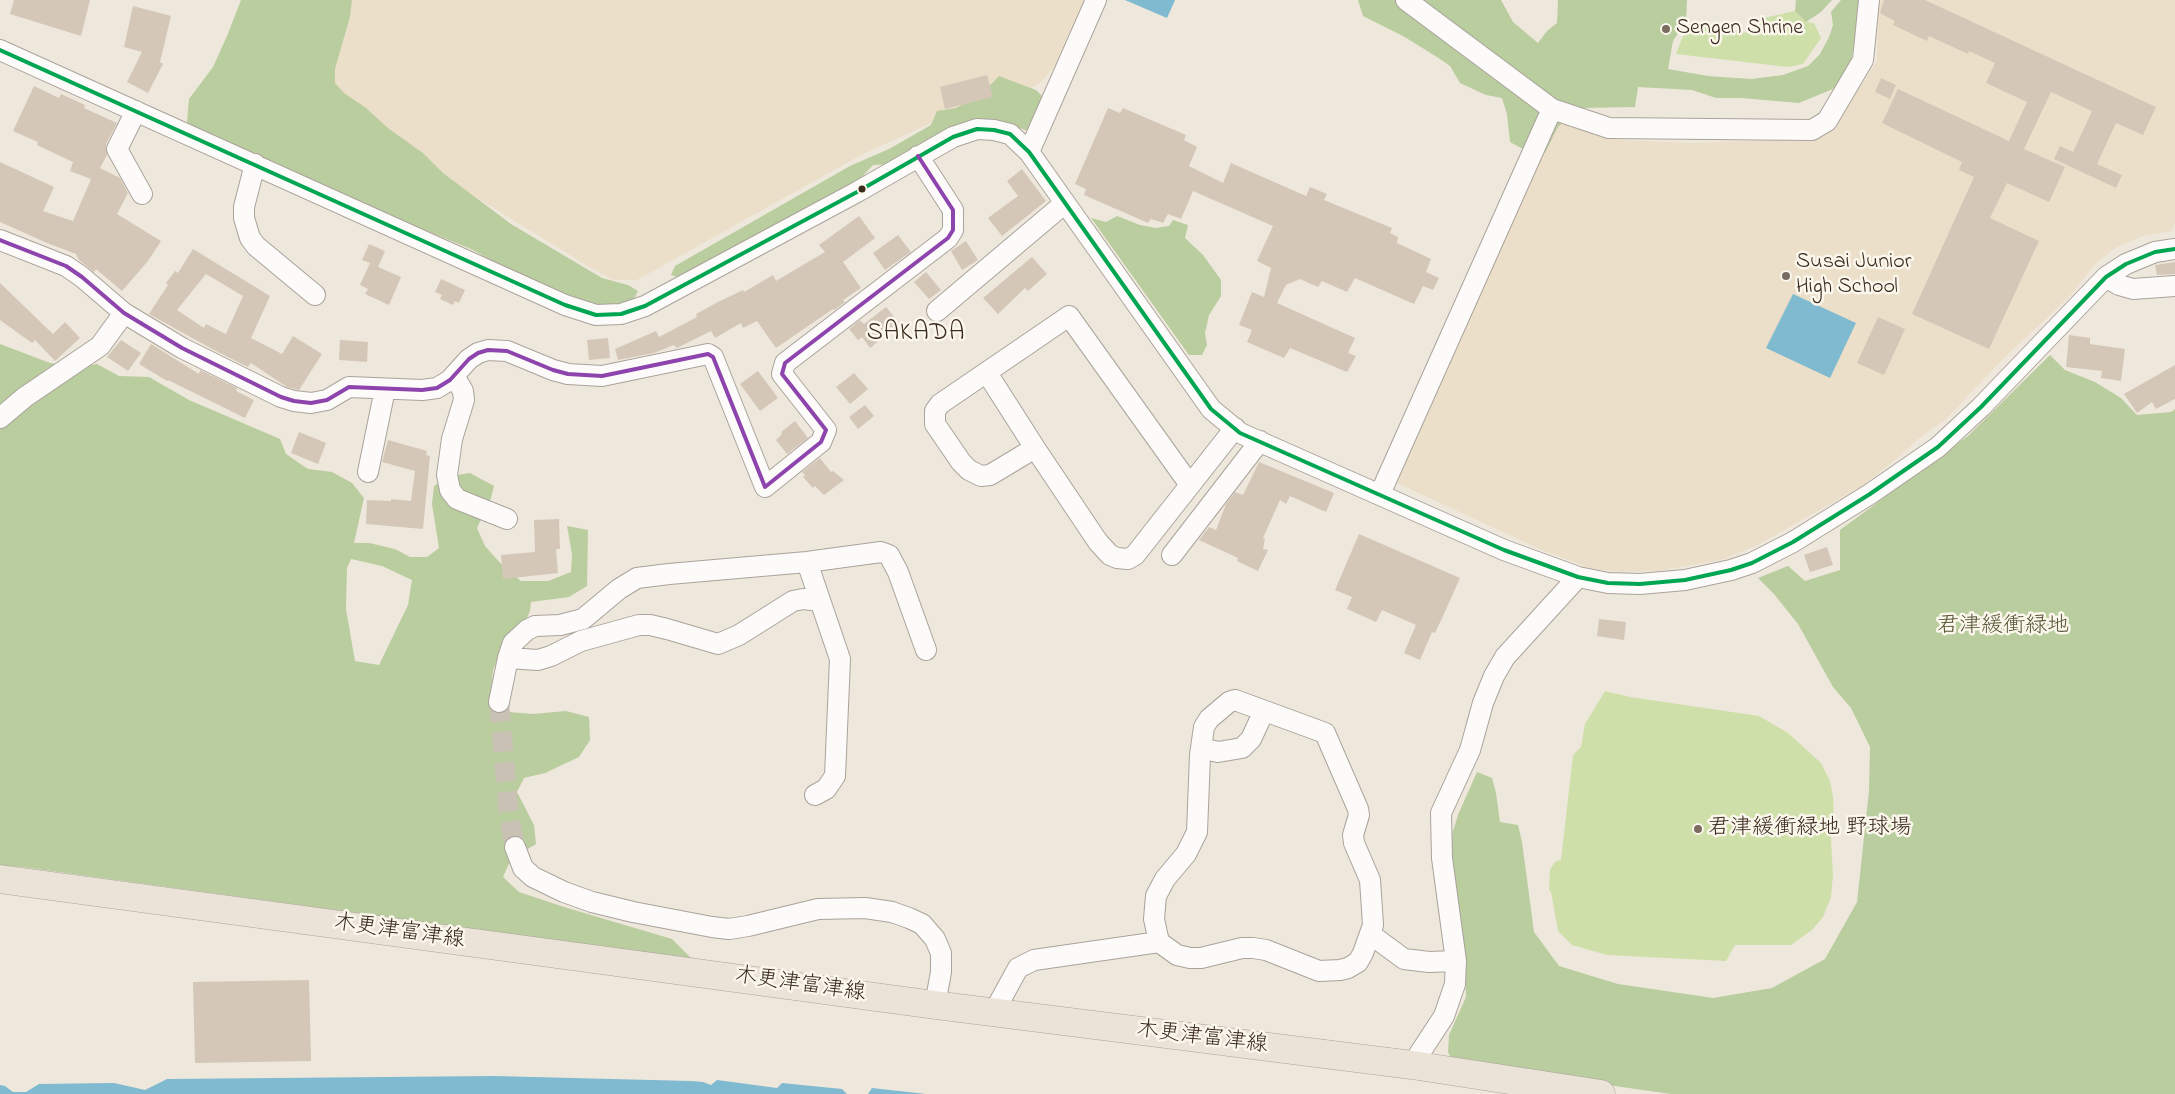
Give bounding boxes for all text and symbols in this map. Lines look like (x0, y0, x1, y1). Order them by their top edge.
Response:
place label: Sengen Shrine (1676, 16, 1803, 42)
marker: Sengen Shrine (1660, 23, 1672, 35)
unlabelled marker (857, 184, 867, 194)
place label: Susai Junior High School (1796, 250, 1911, 302)
marker: Susai Junior High School (1780, 270, 1792, 282)
district label: SAKADA (866, 320, 966, 350)
park label: 君津緩衝緑地 (1937, 614, 2069, 640)
place label: 君津緩衝緑地 野球場 (1708, 816, 1911, 842)
marker: 君津緩衝緑地 野球場 (1692, 823, 1704, 835)
street label: 木更津富津線 (332, 911, 466, 955)
street label: 木更津富津線 (733, 964, 867, 1008)
street label: 木更津富津線 (1135, 1018, 1269, 1060)

